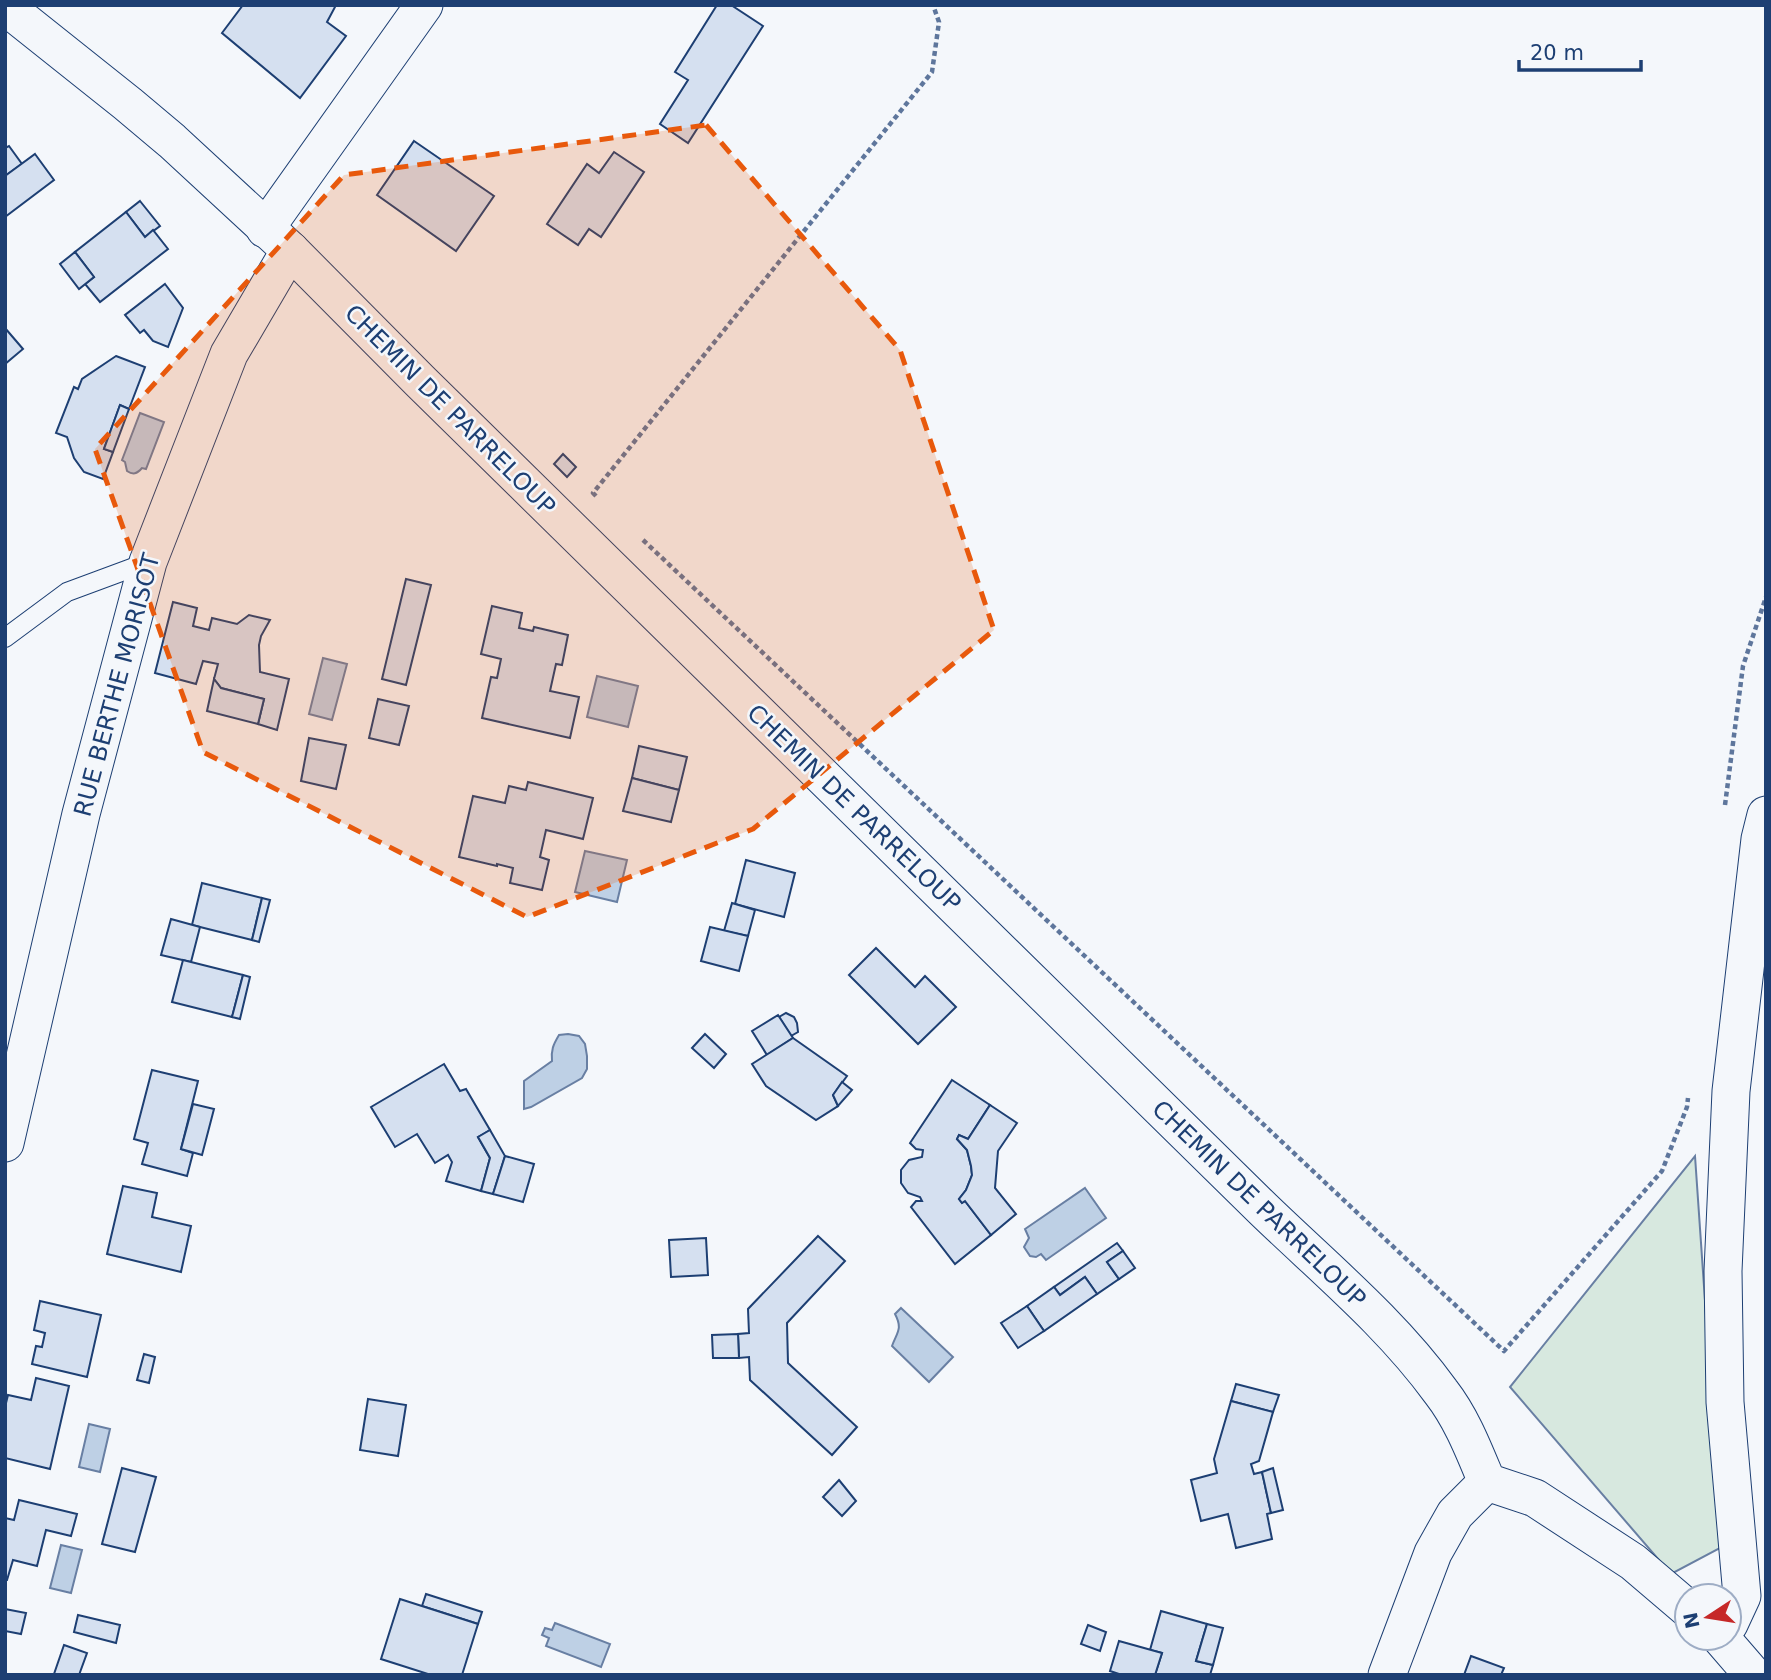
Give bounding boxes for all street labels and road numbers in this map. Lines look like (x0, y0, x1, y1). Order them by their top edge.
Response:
street label: CHEMIN DE PARRELOUP (339, 299, 561, 521)
street label: RUE BERTHE MORISOT (68, 550, 166, 820)
street label: CHEMIN DE PARRELOUP (741, 699, 967, 917)
street label: CHEMIN DE PARRELOUP (1146, 1095, 1372, 1313)

